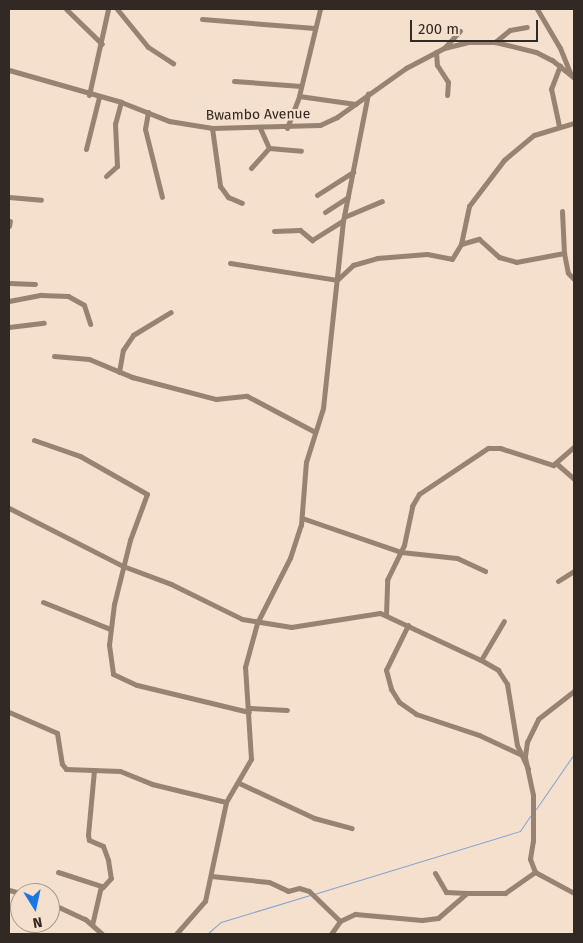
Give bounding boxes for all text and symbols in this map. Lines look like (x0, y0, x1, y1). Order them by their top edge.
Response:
scale bar (413, 10, 540, 42)
text: 200 m (418, 20, 459, 38)
street label: Bwambo Avenue (206, 106, 310, 124)
north arrow (10, 883, 60, 933)
text: N (31, 913, 44, 931)

